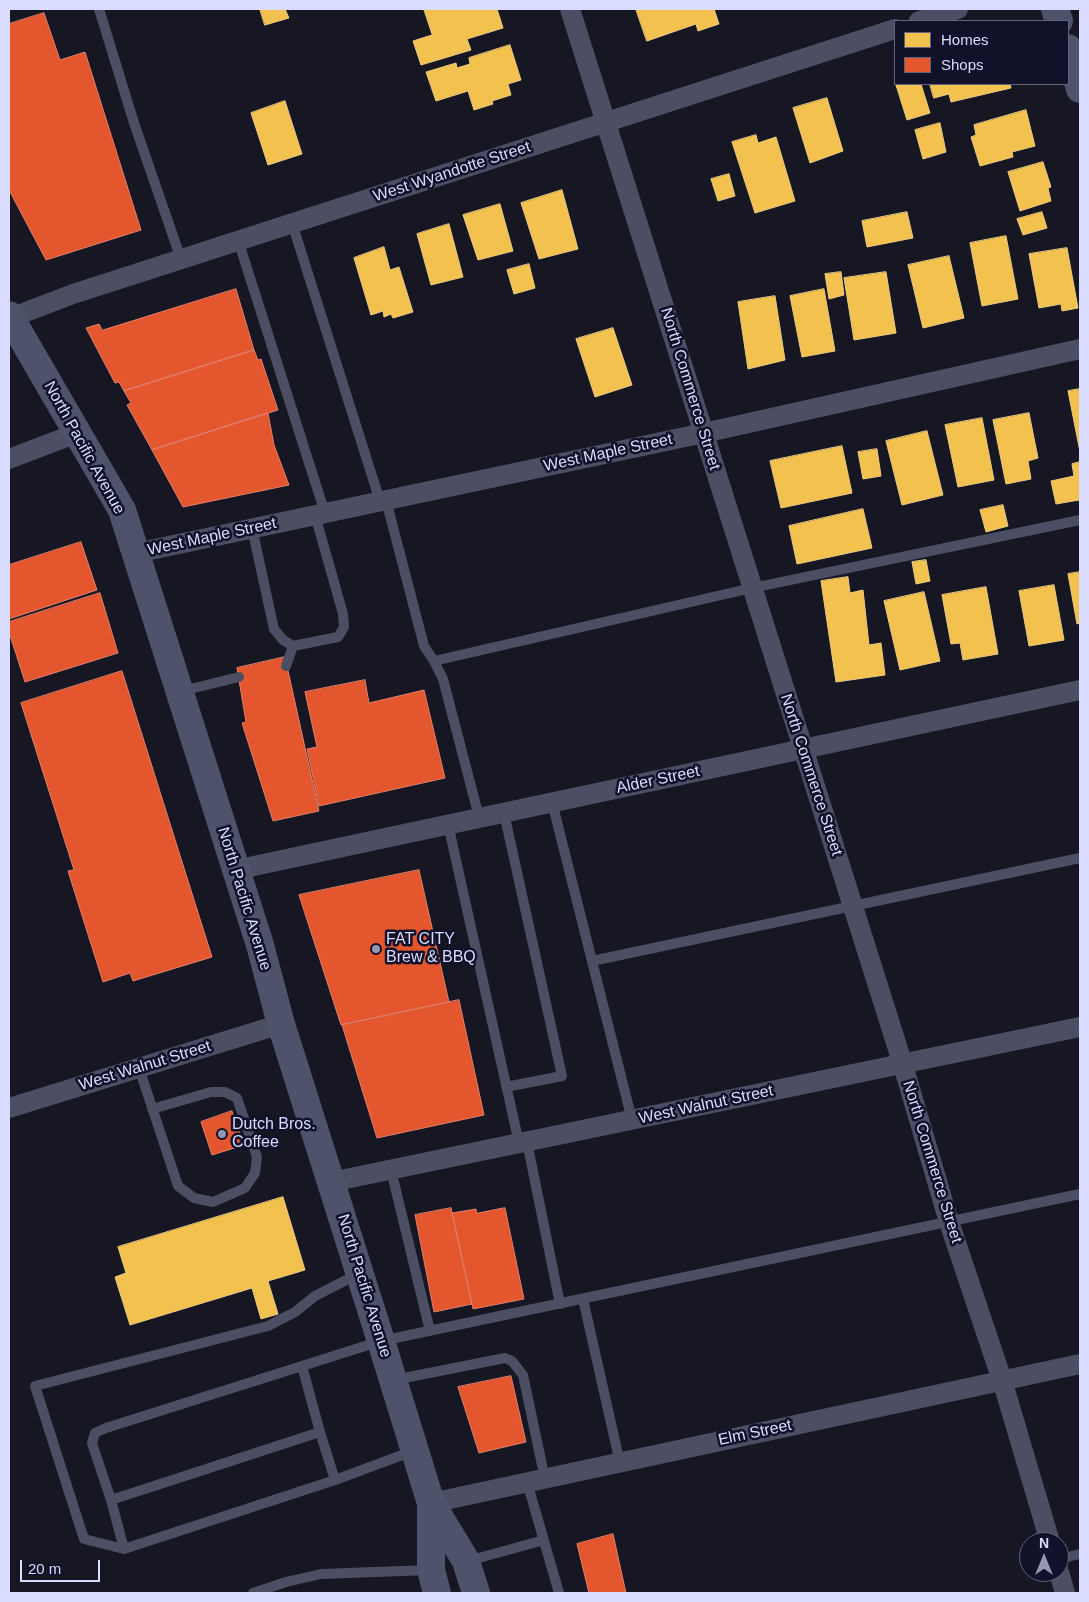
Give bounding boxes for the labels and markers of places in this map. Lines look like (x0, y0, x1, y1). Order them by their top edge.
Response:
place label: FAT CITY Brew & BBQ (386, 930, 476, 968)
marker: FAT CITY Brew & BBQ (370, 943, 382, 955)
place label: Dutch Bros. Coffee (232, 1115, 316, 1153)
marker: Dutch Bros. Coffee (216, 1128, 228, 1140)

